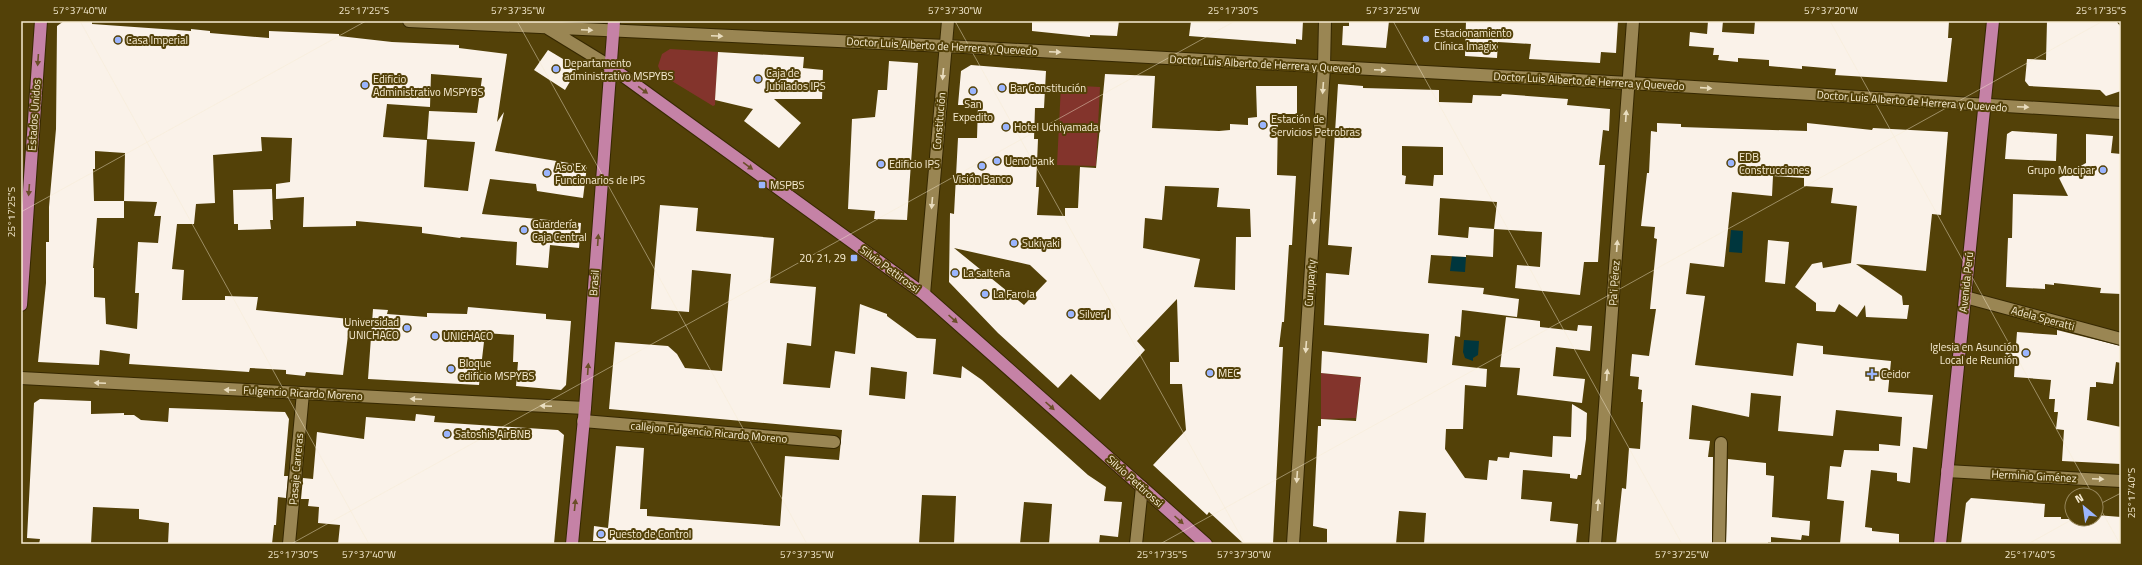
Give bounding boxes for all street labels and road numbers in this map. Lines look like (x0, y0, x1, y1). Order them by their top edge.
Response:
street label: Doctor Luis Alberto de Herrera y Quevedo (846, 33, 1038, 59)
street label: Doctor Luis Alberto de Herrera y Quevedo (1169, 51, 1361, 77)
street label: Doctor Luis Alberto de Herrera y Quevedo (1493, 68, 1685, 94)
street label: Estados Unidos (24, 79, 44, 151)
street label: Doctor Luis Alberto de Herrera y Quevedo (1816, 86, 2008, 116)
street label: Constitución (929, 92, 949, 150)
street label: Silvio Pettirossi (857, 242, 923, 296)
street label: Avenida Perú (1955, 251, 1977, 313)
street label: Curupayty (1300, 258, 1320, 307)
street label: Pa'i Pérez (1604, 260, 1624, 306)
street label: Brasil (585, 269, 603, 297)
street label: Adela Speratti (2009, 302, 2077, 334)
street label: Fulgencio Ricardo Moreno (243, 382, 363, 404)
street label: callejon Fulgencio Ricardo Moreno (630, 417, 788, 447)
street label: Pasaje Carreras (285, 432, 307, 506)
street label: Silvio Pettirossi (1103, 451, 1167, 511)
street label: Herminio Giménez (1991, 466, 2077, 486)

